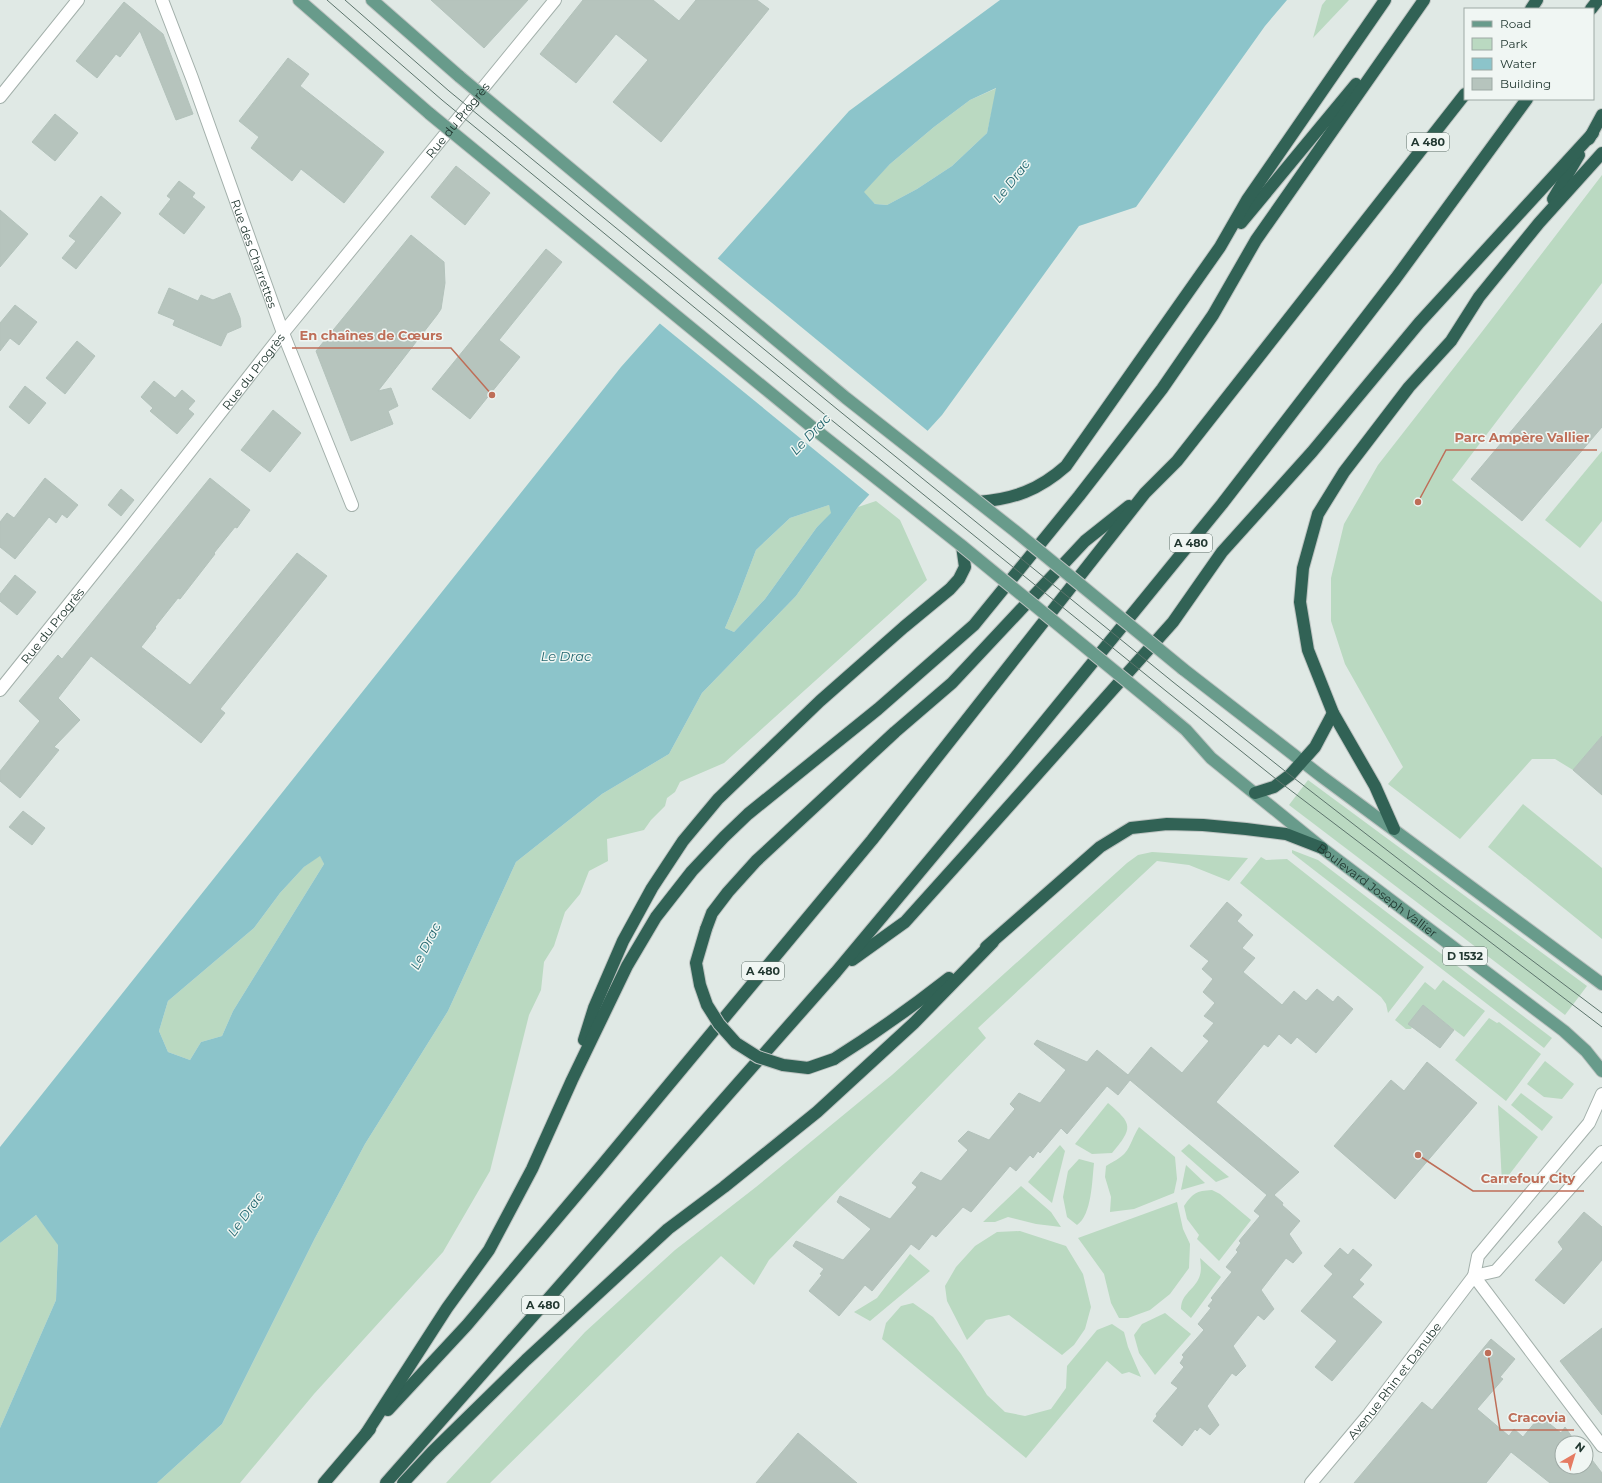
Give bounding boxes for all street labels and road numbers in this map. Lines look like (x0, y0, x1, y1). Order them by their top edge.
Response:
street label: Rue du Progrès (422, 79, 493, 160)
road number: A 480 (1407, 133, 1449, 151)
street label: Rue des Charrettes (228, 197, 281, 310)
street label: Rue du Progrès (218, 330, 288, 412)
road number: A 480 (1170, 534, 1212, 552)
street label: Rue du Progrès (17, 584, 87, 666)
street label: Boulevard Joseph Vallier (1314, 840, 1441, 940)
road number: D 1532 (1443, 947, 1487, 965)
road number: A 480 (742, 962, 784, 980)
road number: A 480 (522, 1296, 564, 1314)
street label: Avenue Rhin et Danube (1344, 1319, 1444, 1442)

